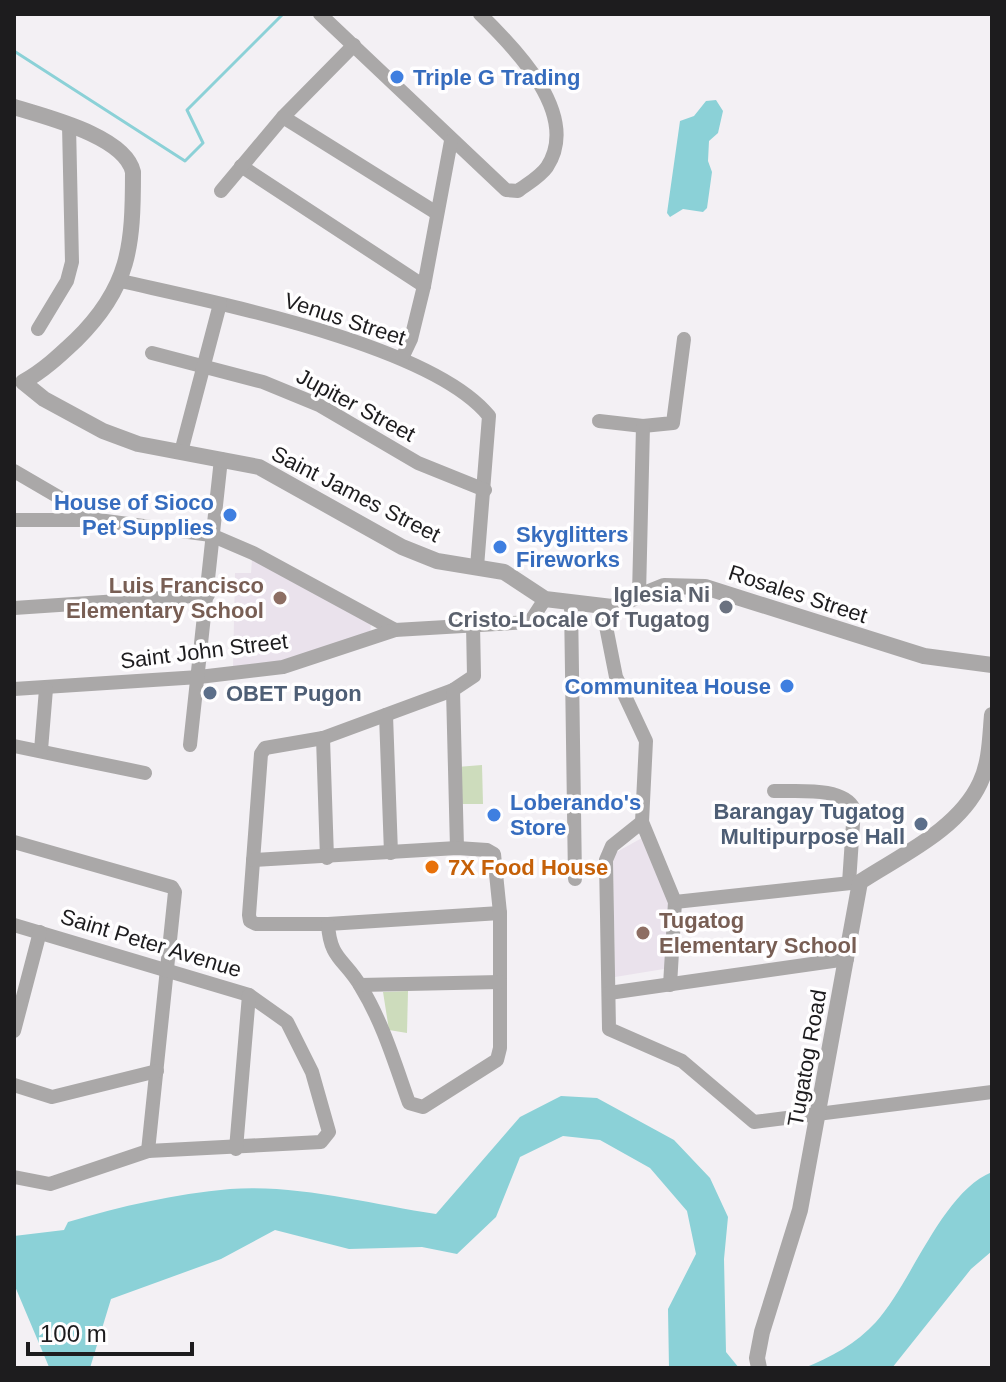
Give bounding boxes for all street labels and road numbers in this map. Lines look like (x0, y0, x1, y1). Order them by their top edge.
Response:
street label: Venus Street (281, 288, 409, 350)
street label: Jupiter Street (292, 363, 420, 447)
street label: Saint James Street (268, 441, 444, 547)
street label: Rosales Street (726, 560, 870, 628)
street label: Saint John Street (119, 628, 289, 674)
street label: Saint Peter Avenue (57, 904, 245, 982)
street label: Tugatog Road (783, 988, 831, 1128)

